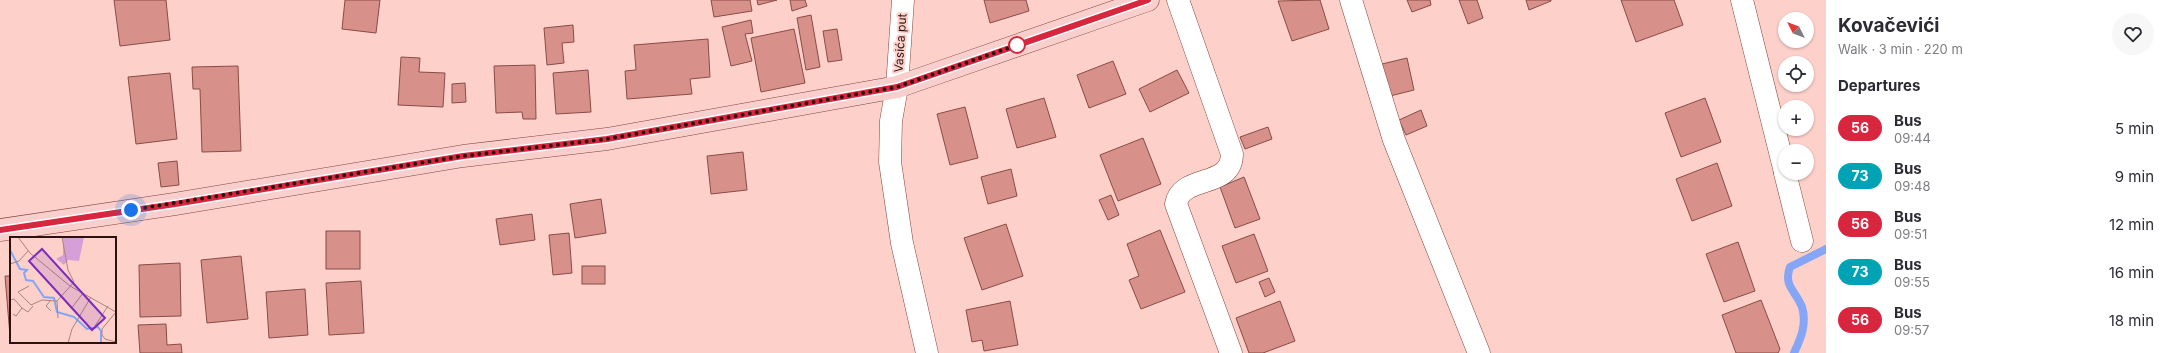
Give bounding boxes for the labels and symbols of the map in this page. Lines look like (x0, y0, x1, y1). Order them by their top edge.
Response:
north arrow (1778, 12, 1814, 48)
street label: Vasića put (890, 13, 910, 73)
unlabelled marker (1008, 36, 1026, 54)
your location (121, 200, 141, 220)
inset map (10, 237, 116, 343)

